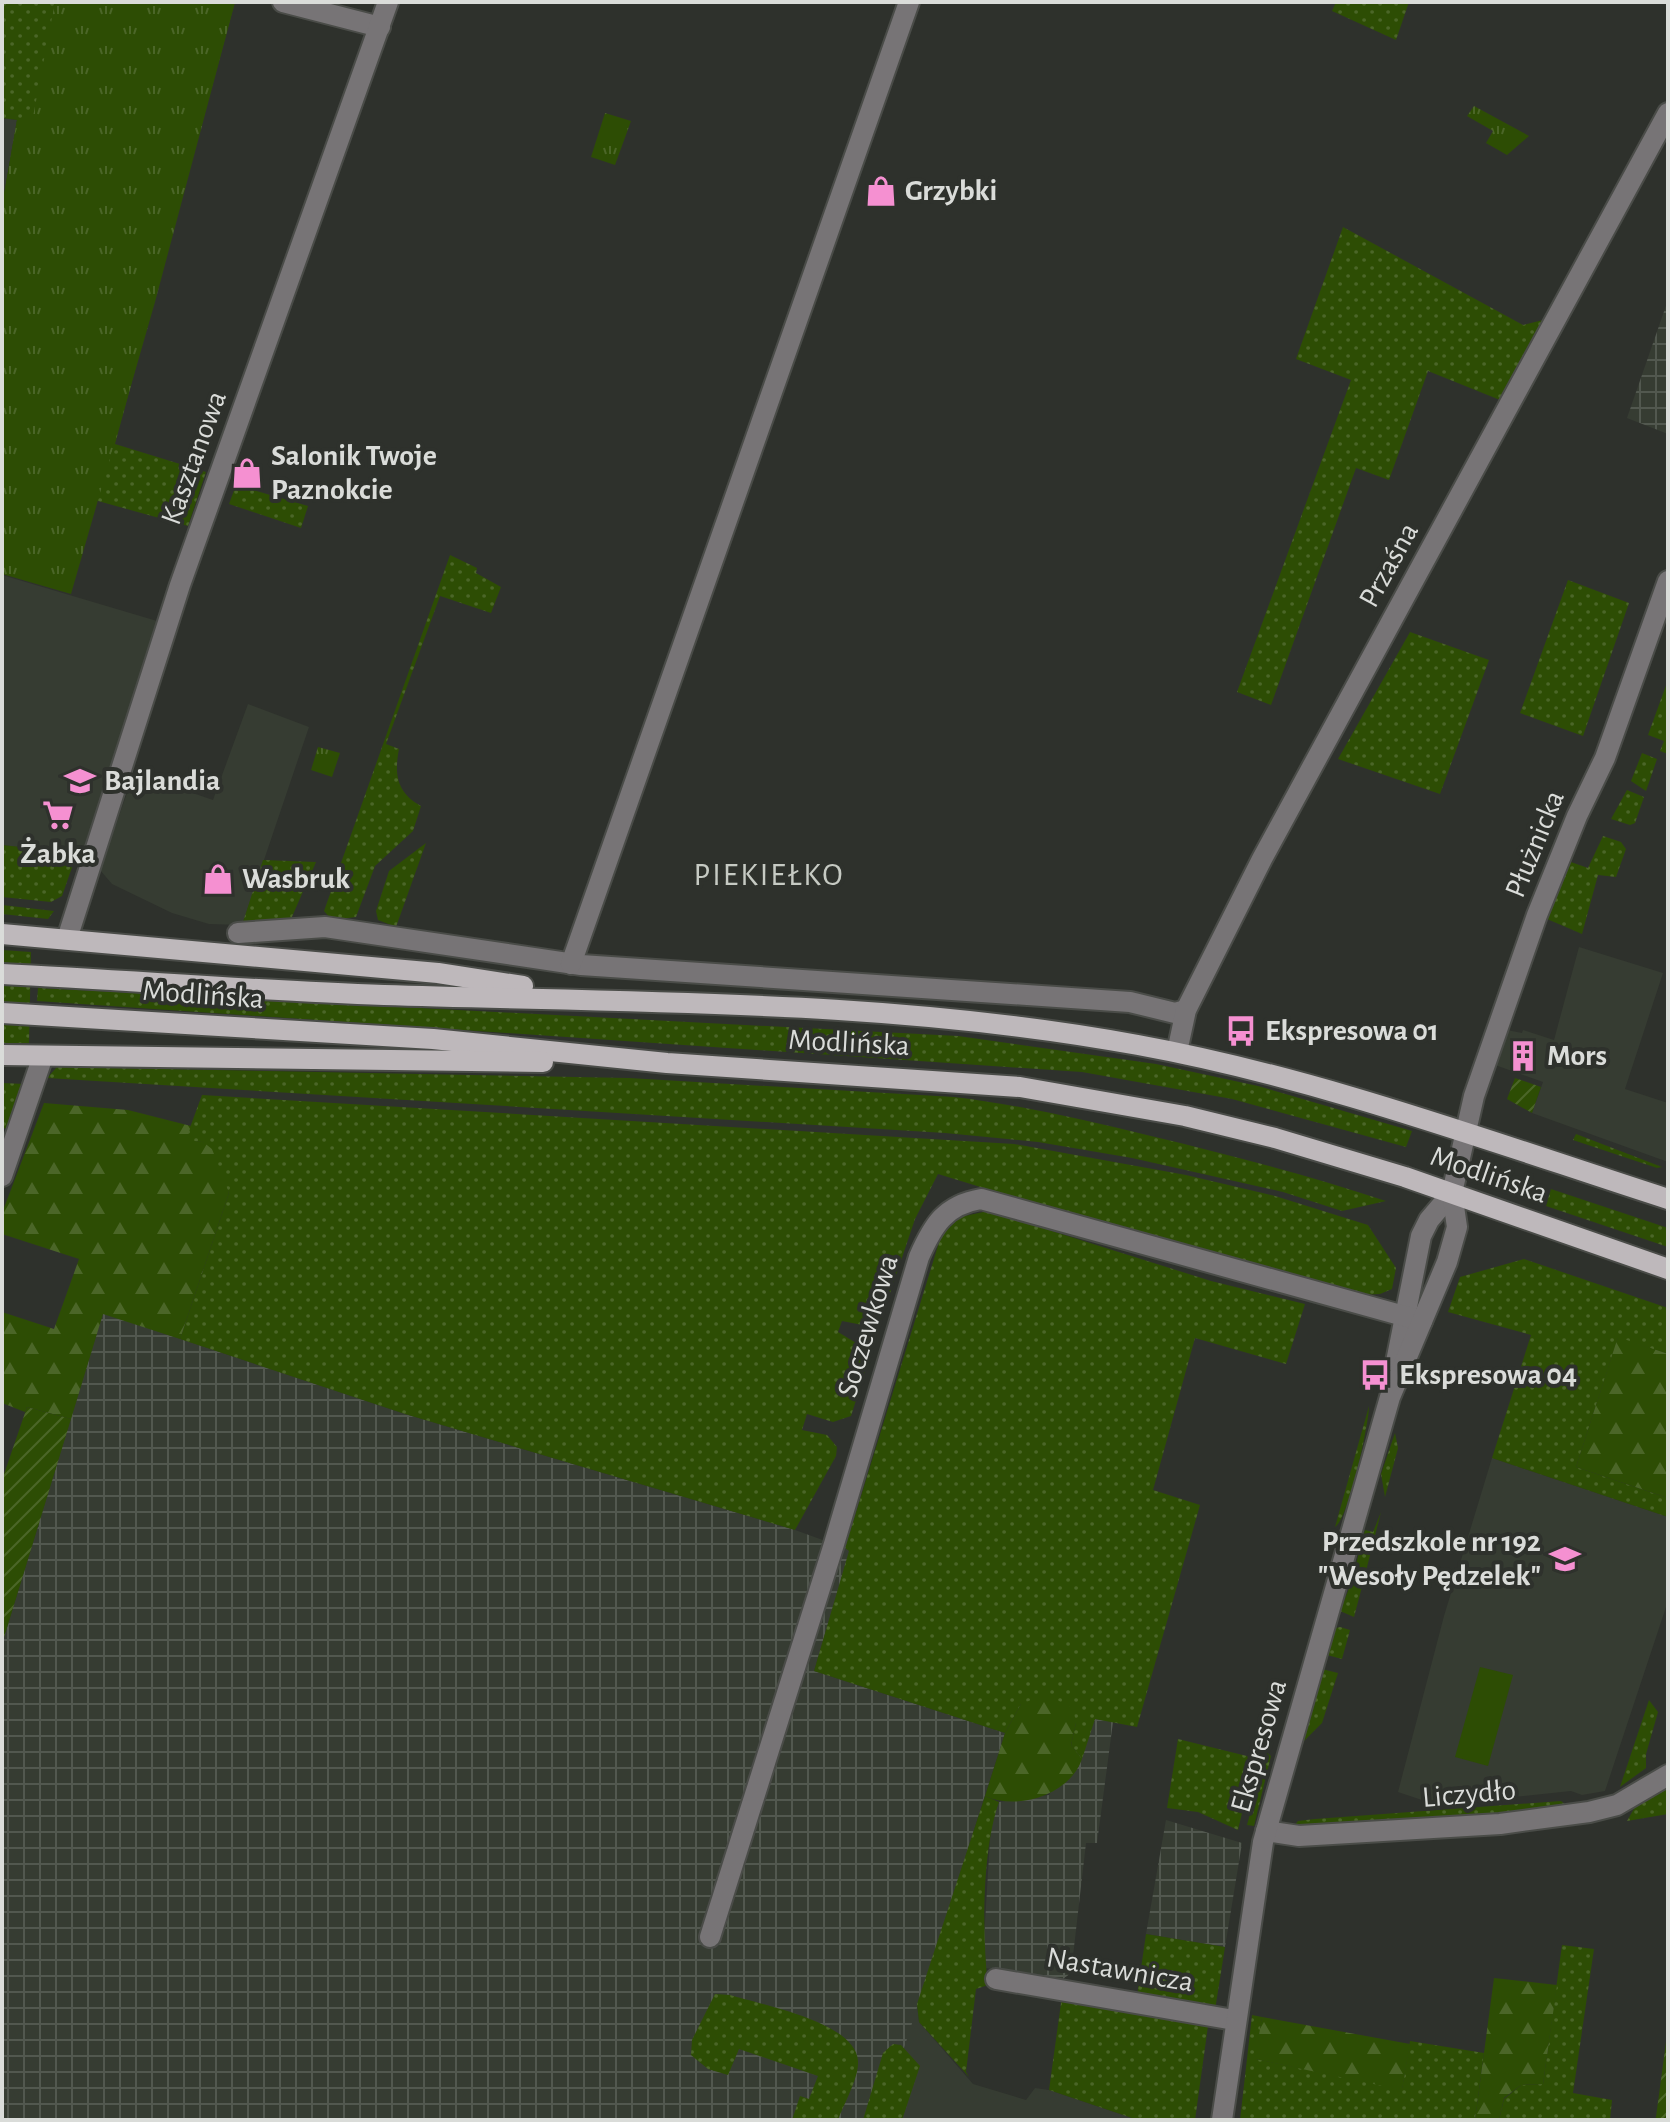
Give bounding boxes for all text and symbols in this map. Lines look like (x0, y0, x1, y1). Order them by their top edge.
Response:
shop icon: Grzybki (864, 174, 898, 208)
place label: Grzybki (905, 176, 997, 206)
street label: Kasztanowa (156, 387, 232, 529)
place label: Salonik Twoje Paznokcie (271, 441, 437, 505)
shop icon: Salonik Twoje Paznokcie (230, 456, 264, 490)
street label: Przaśna (1354, 518, 1424, 612)
school or university icon: Bajlandia (63, 764, 97, 798)
place label: Bajlandia (104, 766, 220, 796)
street label: Płużnicka (1500, 786, 1570, 902)
supermarket icon: Żabka (41, 798, 75, 832)
place label: Żabka (20, 837, 96, 869)
district label: PIEKIEŁKO (694, 859, 845, 891)
shop icon: Wasbruk (201, 862, 235, 896)
place label: Wasbruk (242, 864, 350, 894)
street label: Modlińska (141, 976, 265, 1014)
bus stop icon: Ekspresowa 01 (1224, 1014, 1258, 1048)
place label: Ekspresowa 01 (1265, 1016, 1439, 1046)
street label: Modlińska (788, 1025, 910, 1061)
building icon: Mors (1506, 1039, 1540, 1073)
place label: Mors (1547, 1041, 1607, 1071)
street label: Modlińska (1427, 1141, 1551, 1209)
street label: Soczewkowa (832, 1251, 904, 1401)
bus stop icon: Ekspresowa 04 (1358, 1358, 1392, 1392)
place label: Ekspresowa 04 (1399, 1360, 1577, 1390)
place label: Przedszkole nr 192 "Wesoły Pędzelek" (1318, 1527, 1541, 1591)
school or university icon: Przedszkole nr 192 "Wesoły Pędzelek" (1548, 1542, 1582, 1576)
street label: Ekspresowa (1226, 1676, 1292, 1816)
street label: Liczydło (1421, 1775, 1517, 1813)
street label: Nastawnicza (1044, 1942, 1196, 1998)

